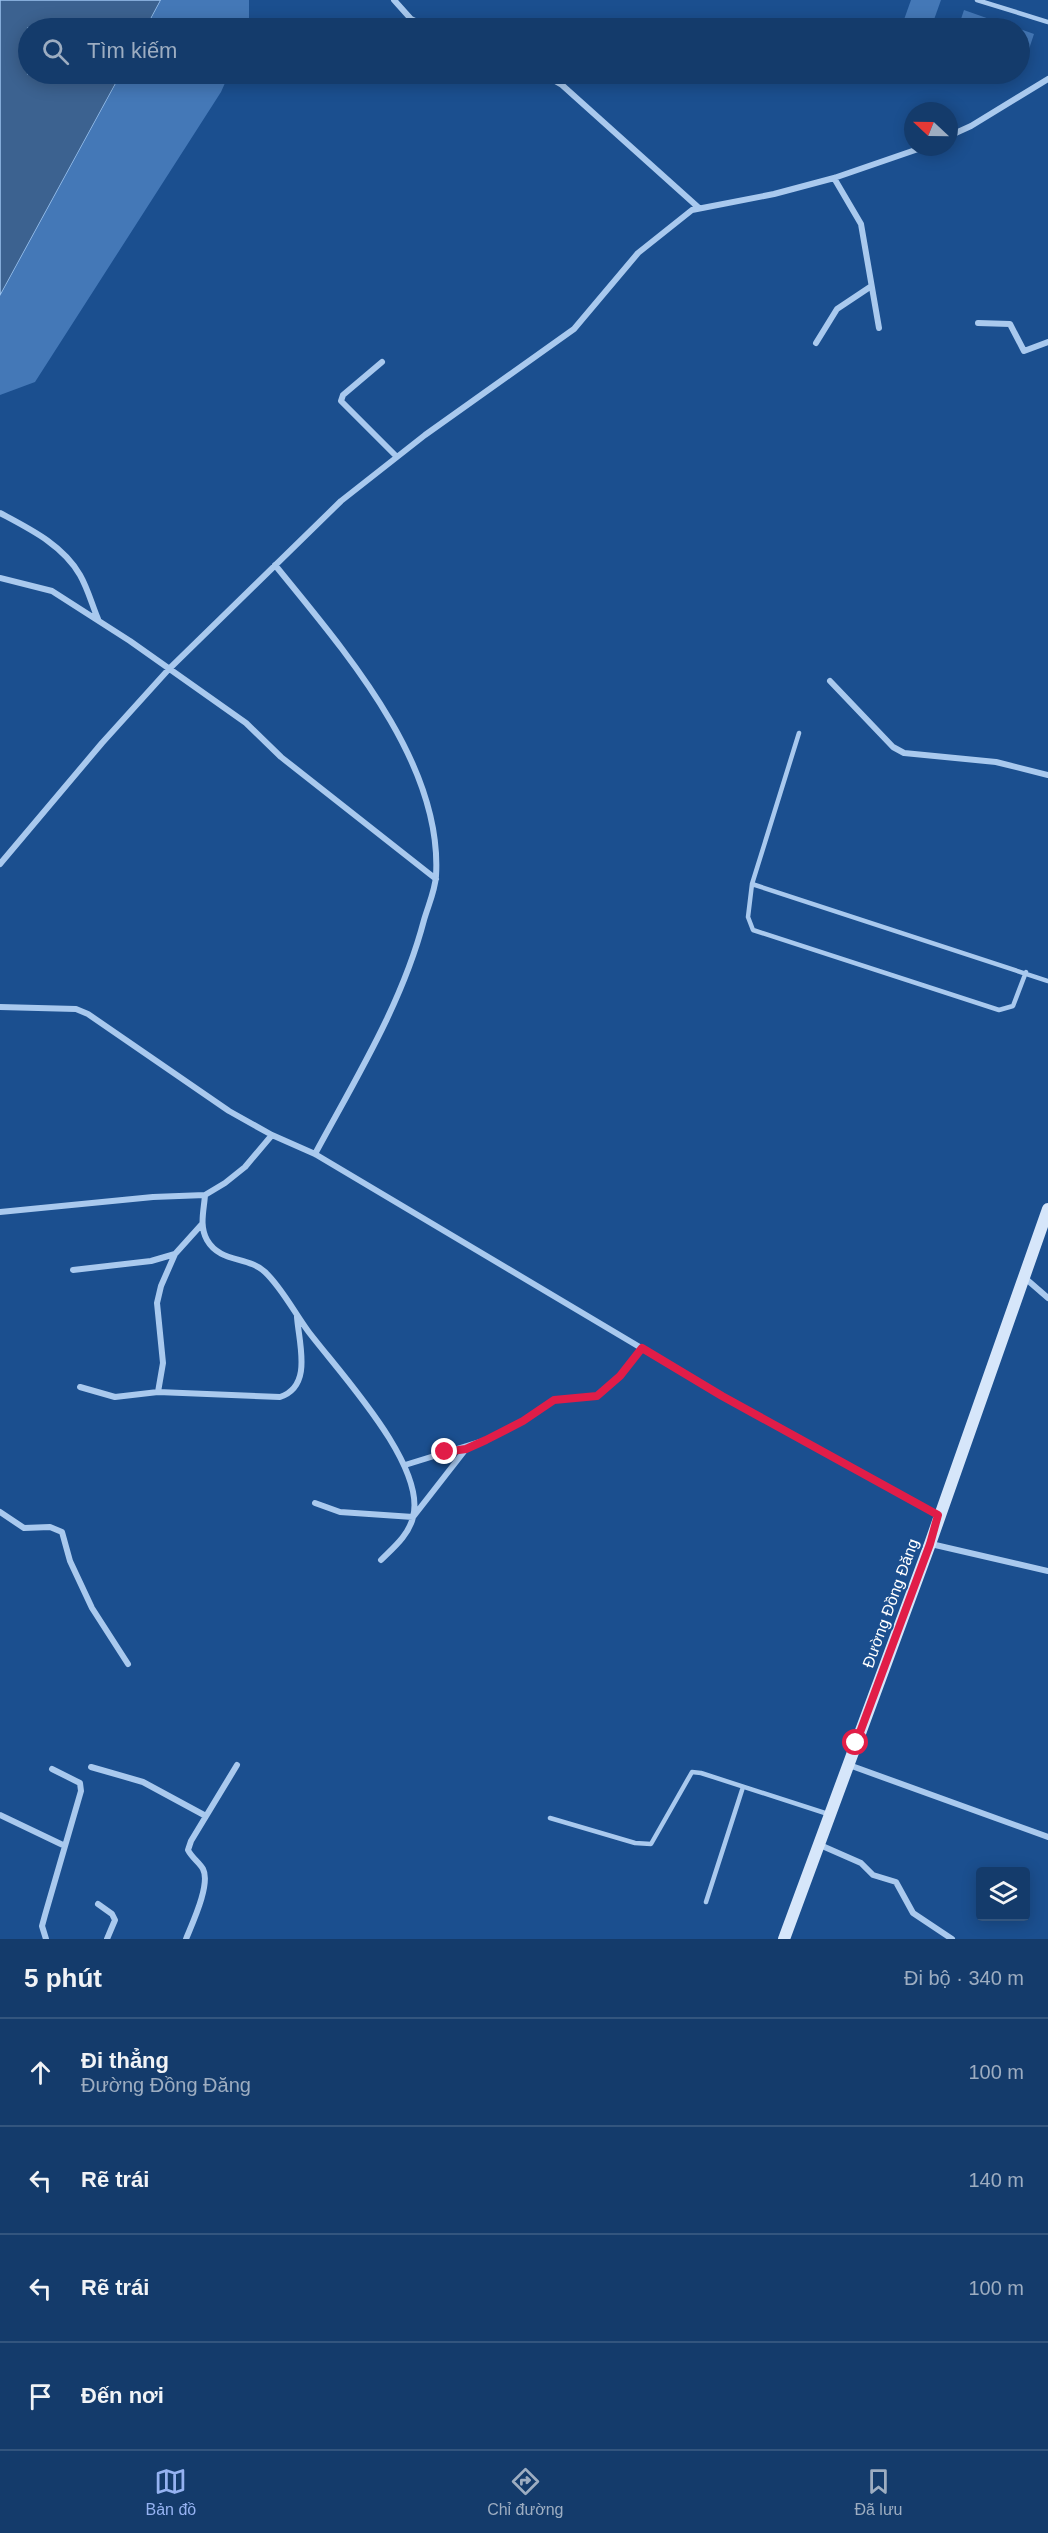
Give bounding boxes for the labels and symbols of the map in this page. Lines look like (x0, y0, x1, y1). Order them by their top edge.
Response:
north arrow (904, 102, 958, 156)
route end (431, 1438, 457, 1464)
street label: Đường Đồng Đăng (859, 1536, 922, 1670)
route start (842, 1729, 868, 1755)

